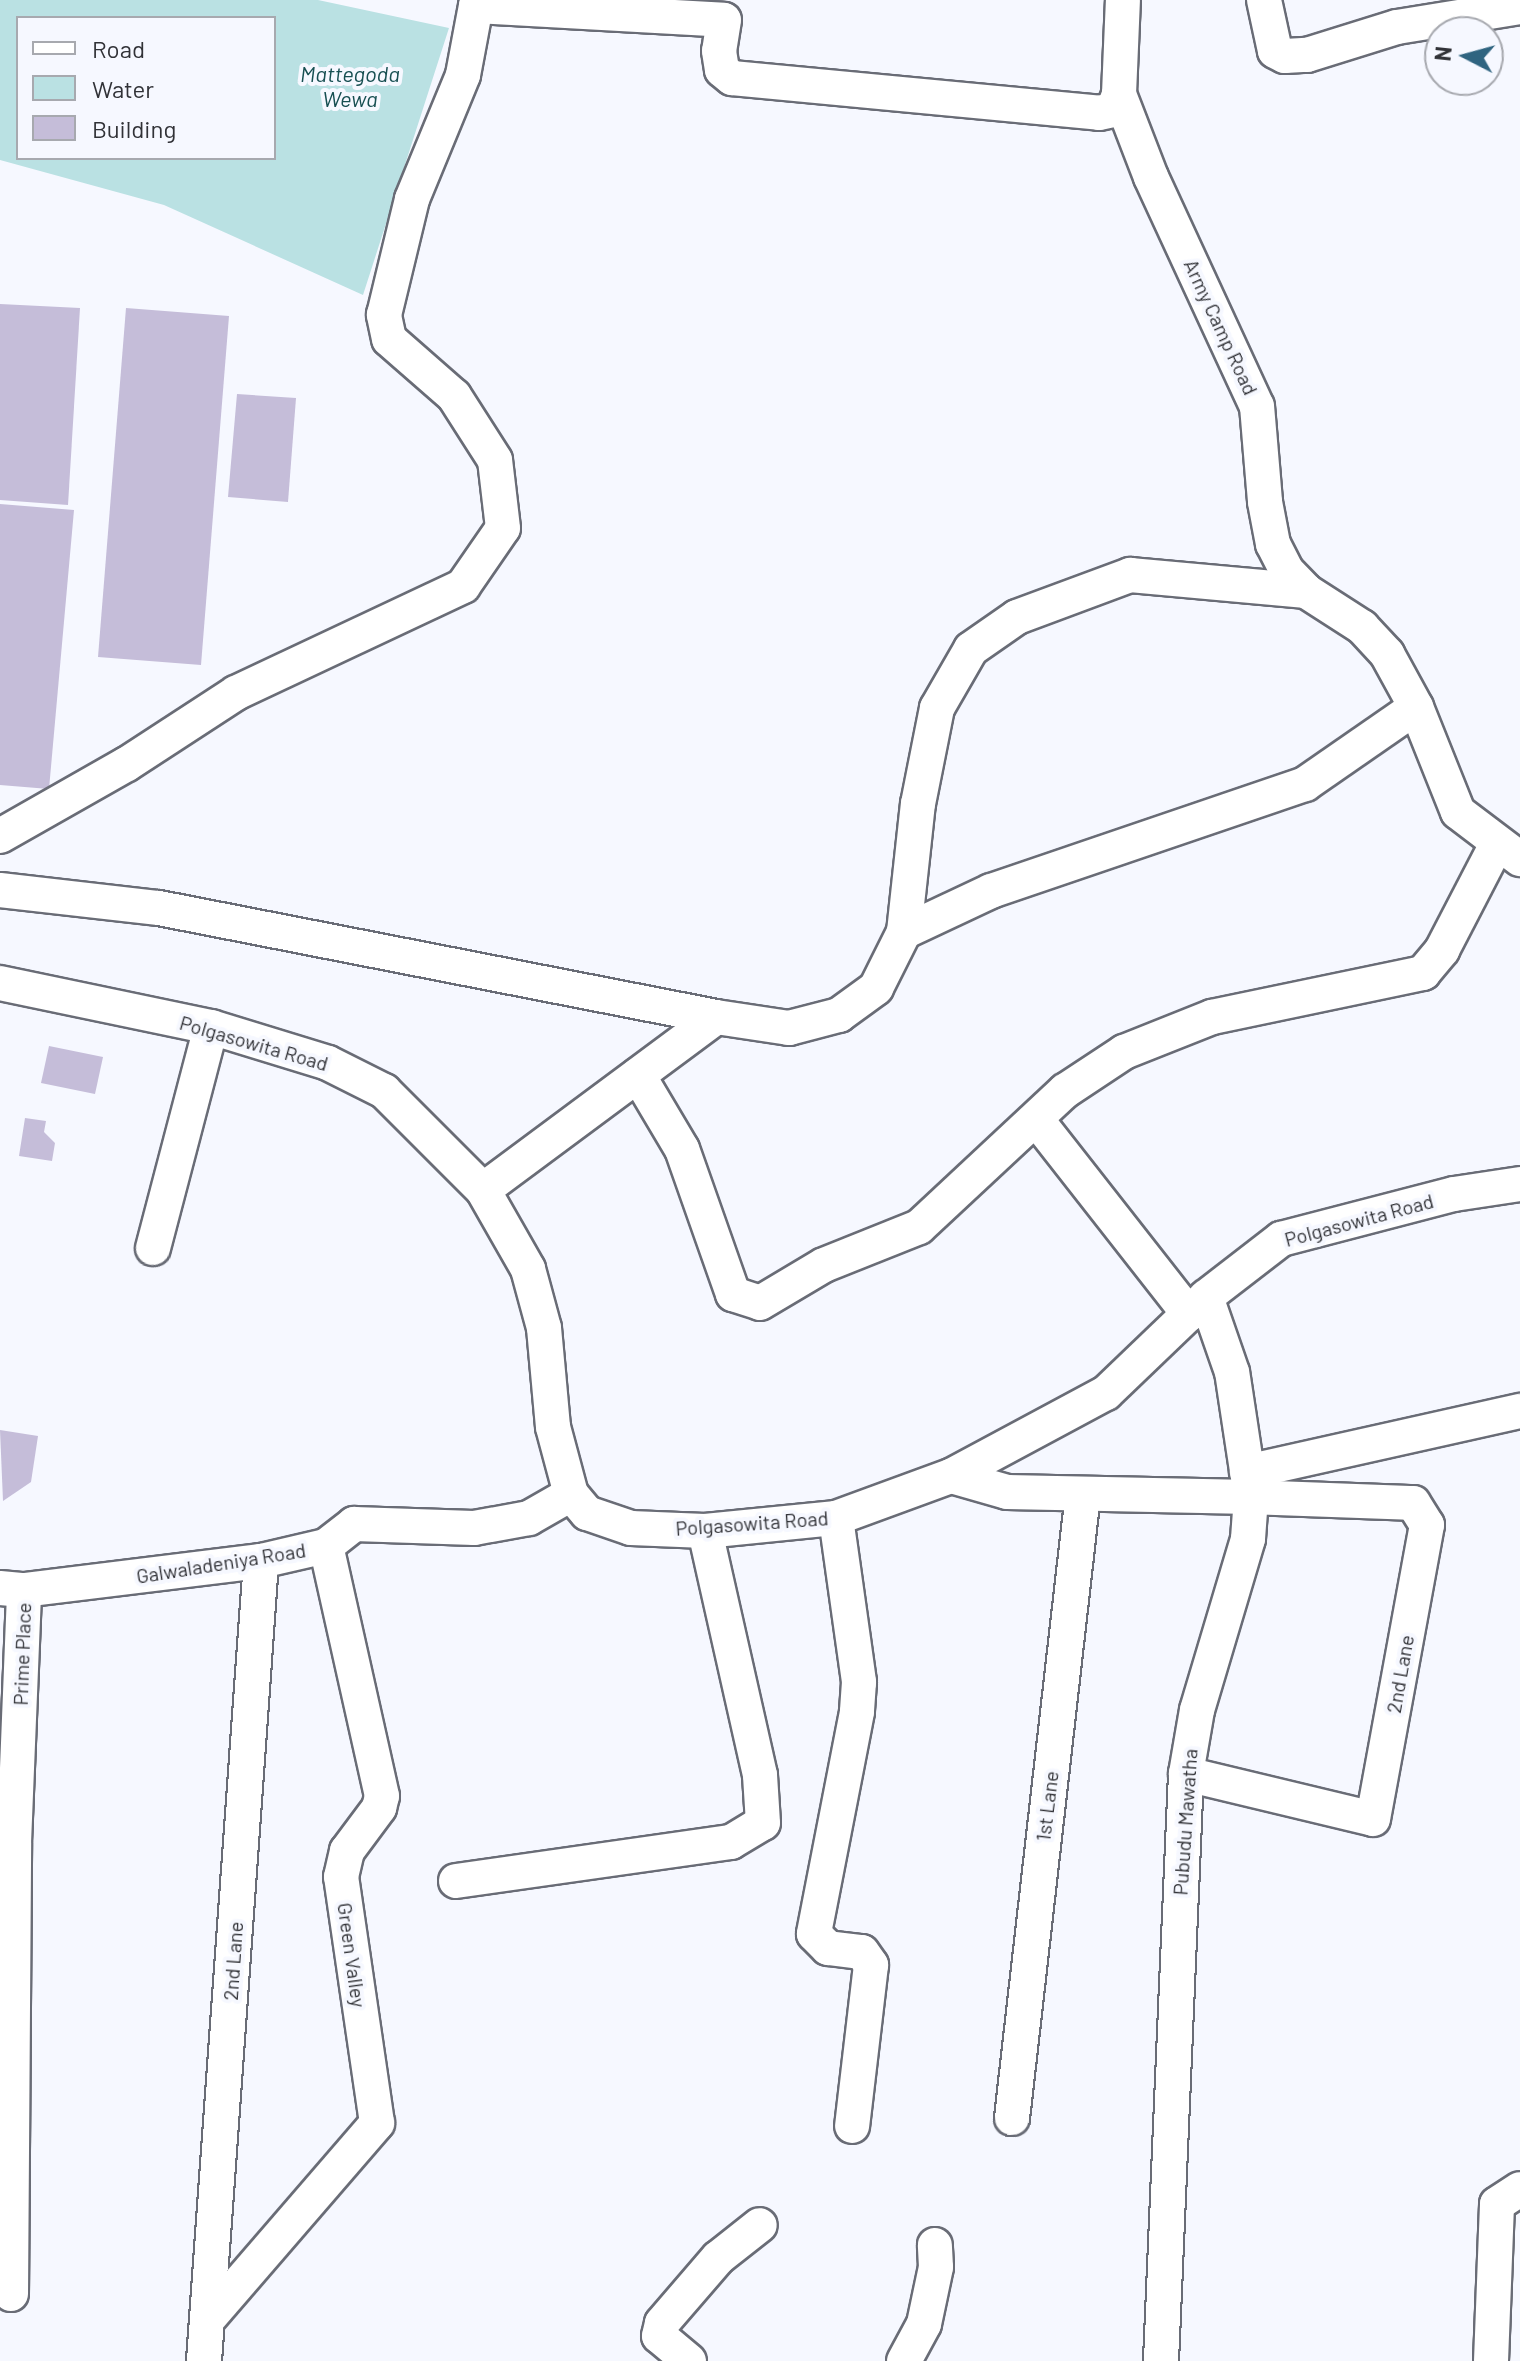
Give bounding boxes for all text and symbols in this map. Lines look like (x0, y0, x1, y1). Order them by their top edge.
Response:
legend (16, 16, 276, 160)
north arrow (1424, 16, 1504, 96)
text: Road (92, 34, 145, 63)
text: N (1428, 45, 1456, 62)
water label: Mattegoda Wewa (300, 60, 400, 112)
text: Water (92, 74, 154, 103)
text: Building (92, 114, 176, 143)
street label: Army Camp Road (1179, 255, 1263, 399)
street label: Polgasowita Road (177, 1010, 331, 1076)
street label: Polgasowita Road (1282, 1189, 1436, 1251)
street label: Polgasowita Road (675, 1506, 829, 1540)
street label: Galwaladeniya Road (135, 1538, 307, 1588)
street label: Prime Place (8, 1602, 36, 1706)
street label: 2nd Lane (1381, 1633, 1419, 1715)
street label: Pubudu Mawatha (1168, 1748, 1202, 1896)
street label: 1st Lane (1031, 1769, 1063, 1843)
street label: Green Valley (333, 1901, 371, 2009)
street label: 2nd Lane (218, 1921, 248, 2001)

